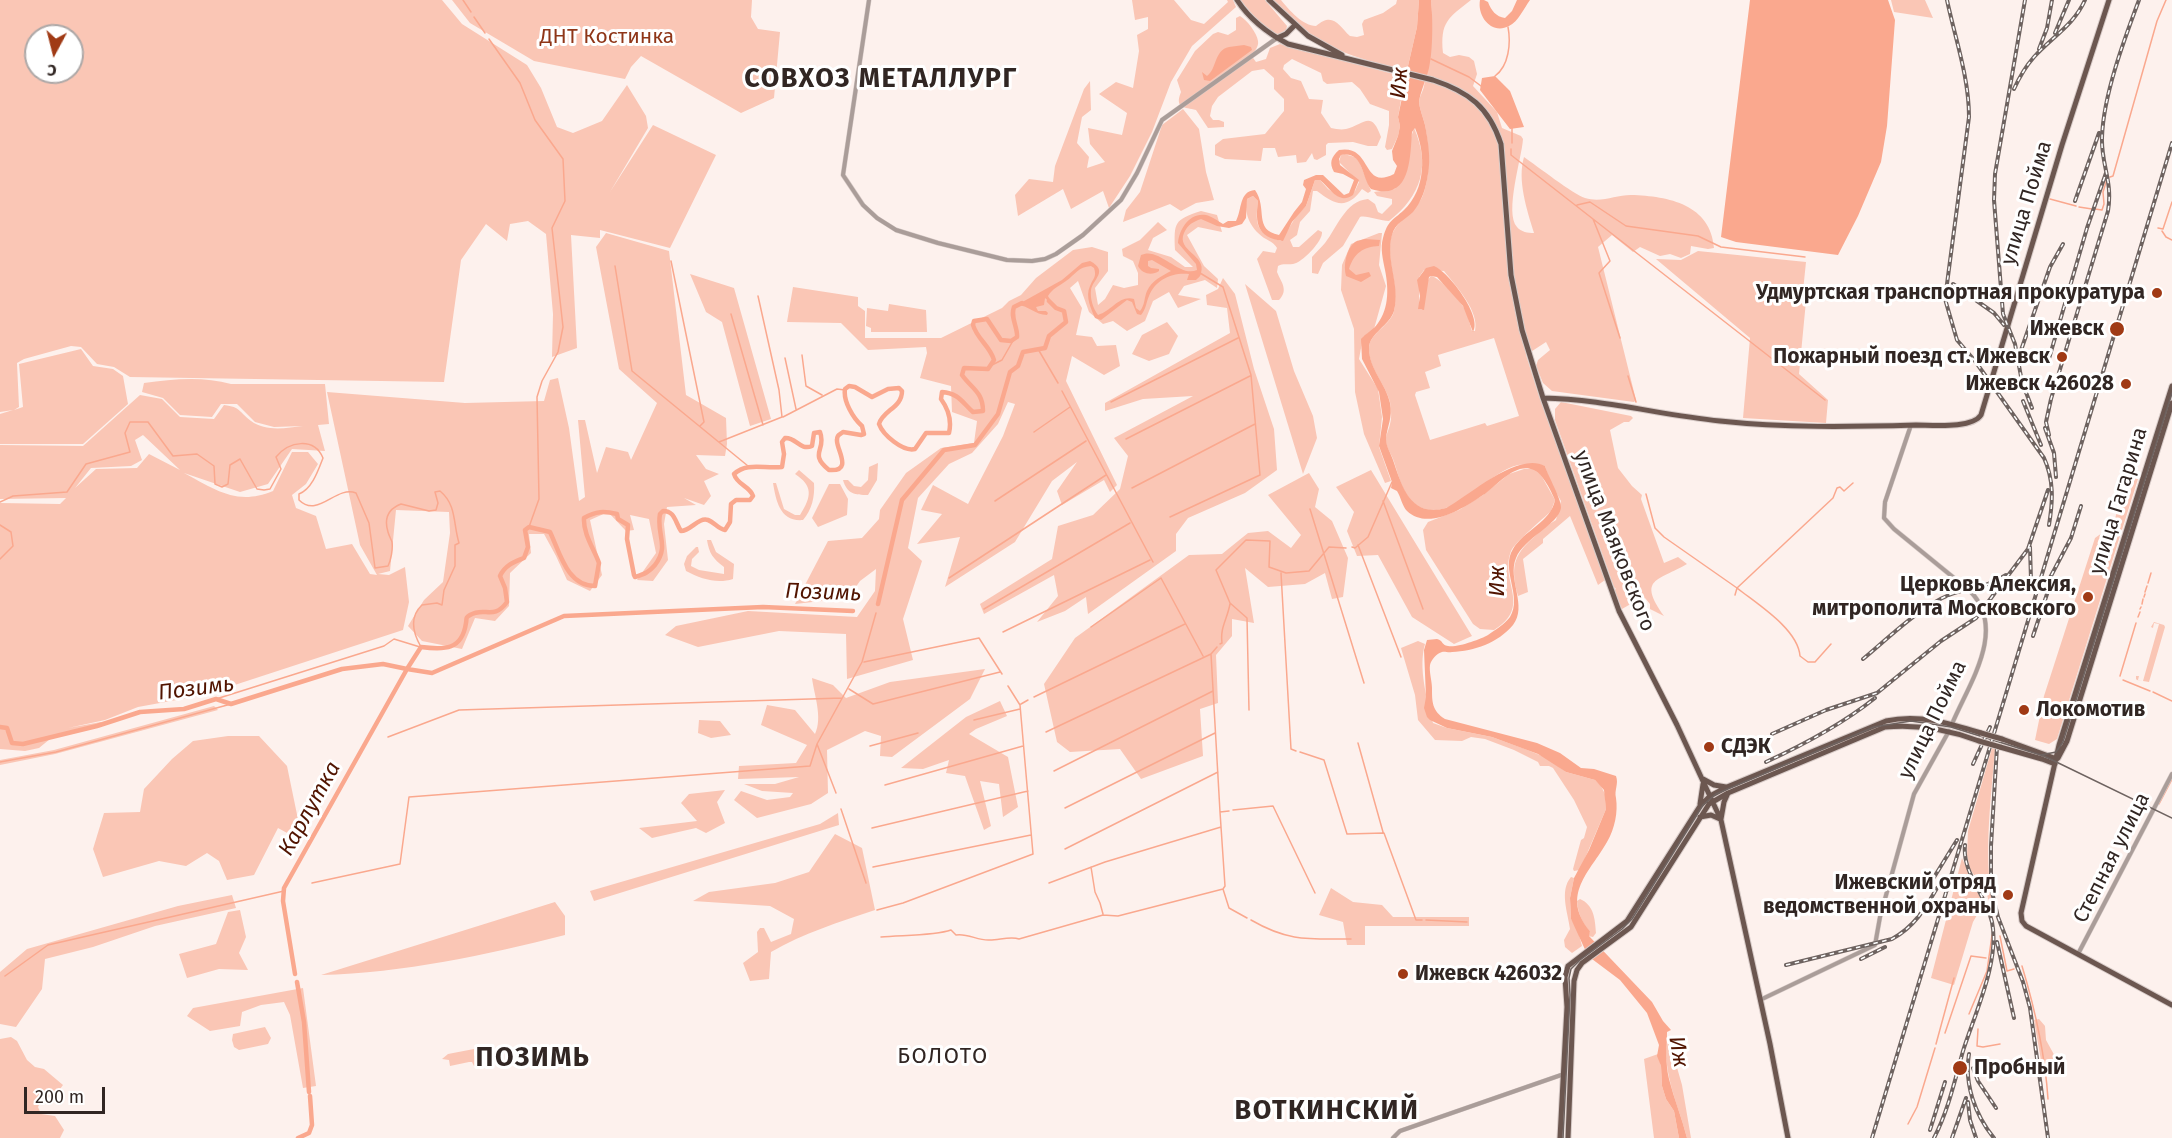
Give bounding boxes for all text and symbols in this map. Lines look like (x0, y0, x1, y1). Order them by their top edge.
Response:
north arrow (24, 24, 84, 84)
park label: ДНТ Костинка (540, 24, 674, 50)
text: С (46, 60, 58, 80)
district label: СОВХОЗ МЕТАЛЛУРГ (744, 63, 1018, 95)
water label: Иж (1385, 66, 1415, 100)
street label: улица Пойма (1996, 138, 2058, 268)
place label: Удмуртская транспортная прокуратура (1756, 280, 2145, 306)
marker: Удмуртская транспортная прокуратура (2150, 286, 2164, 300)
place label: Ижевск (2030, 316, 2104, 342)
marker: Ижевск (2108, 320, 2126, 338)
place label: Пожарный поезд ст. Ижевск (1773, 344, 2050, 370)
marker: Пожарный поезд ст. Ижевск (2055, 350, 2069, 364)
place label: Ижевск 426028 (1966, 371, 2114, 397)
marker: Ижевск 426028 (2119, 377, 2133, 391)
street label: улица Гагарина (2085, 424, 2153, 578)
street label: улица Маяковского (1568, 447, 1660, 635)
water label: Иж (1485, 565, 1511, 597)
place label: Церковь Алексия, митрополита Московского (1812, 572, 2076, 622)
water label: Позимь (784, 578, 862, 608)
marker: Церковь Алексия, митрополита Московского (2081, 590, 2095, 604)
street label: улица Пойма (1893, 657, 1973, 783)
water label: Позимь (157, 671, 235, 707)
place label: Локомотив (2036, 697, 2145, 723)
marker: Локомотив (2017, 703, 2031, 717)
place label: СДЭК (1721, 734, 1771, 760)
marker: СДЭК (1702, 740, 1716, 754)
water label: Карлутка (273, 757, 347, 861)
street label: Степная улица (2068, 789, 2156, 927)
place label: Ижевский отряд ведомственной охраны (1763, 870, 1996, 920)
marker: Ижевский отряд ведомственной охраны (2001, 888, 2015, 902)
place label: Ижевск 426032 (1415, 961, 1562, 987)
marker: Ижевск 426032 (1396, 967, 1410, 981)
water label: Иж (1662, 1034, 1694, 1070)
district label: ПОЗИМЬ (476, 1042, 590, 1074)
district label: БОЛОТО (897, 1044, 989, 1070)
place label: Пробный (1974, 1055, 2065, 1081)
marker: Пробный (1951, 1059, 1969, 1077)
scale bar (27, 1075, 108, 1113)
text: 200 m (35, 1086, 84, 1108)
district label: ВОТКИНСКИЙ (1235, 1095, 1419, 1127)

